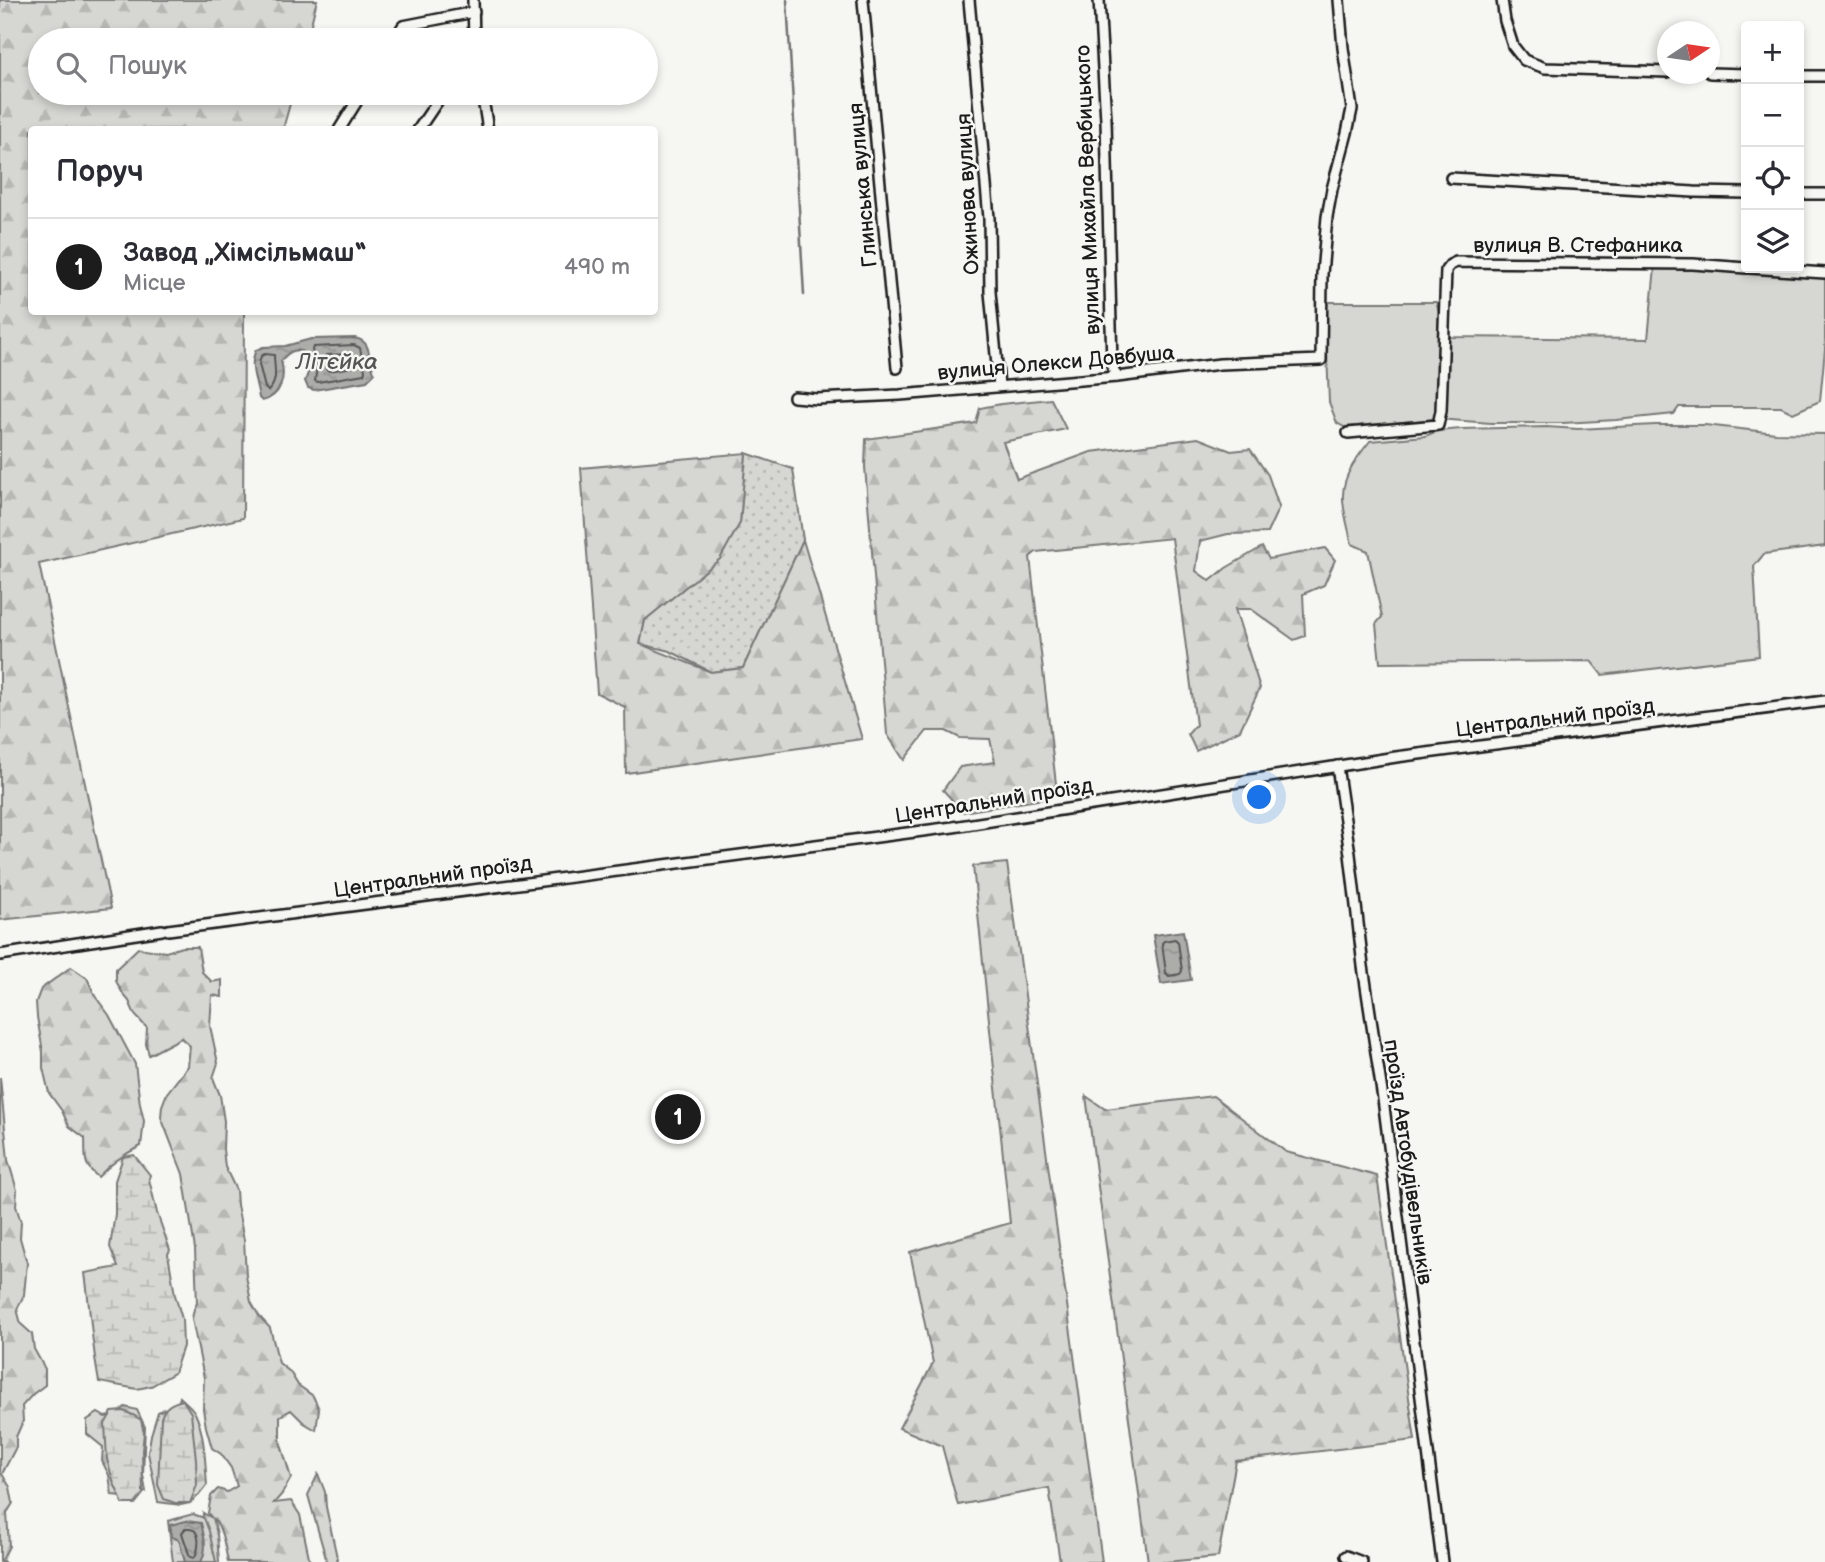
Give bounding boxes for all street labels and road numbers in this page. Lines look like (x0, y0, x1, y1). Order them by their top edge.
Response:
street label: вулиця Михайла Вербицького (1070, 44, 1106, 335)
street label: Глинська вулиця (843, 102, 883, 268)
street label: Ожинова вулиця (951, 113, 985, 275)
street label: вулиця В. Стефаника (1473, 233, 1683, 258)
street label: вулиця Олекси Довбуша (936, 340, 1176, 386)
street label: Центральний проїзд (1454, 693, 1656, 743)
street label: Центральний проїзд (893, 773, 1095, 829)
street label: Центральний проїзд (332, 851, 534, 903)
street label: проїзд Автобудівельників (1378, 1038, 1438, 1286)

